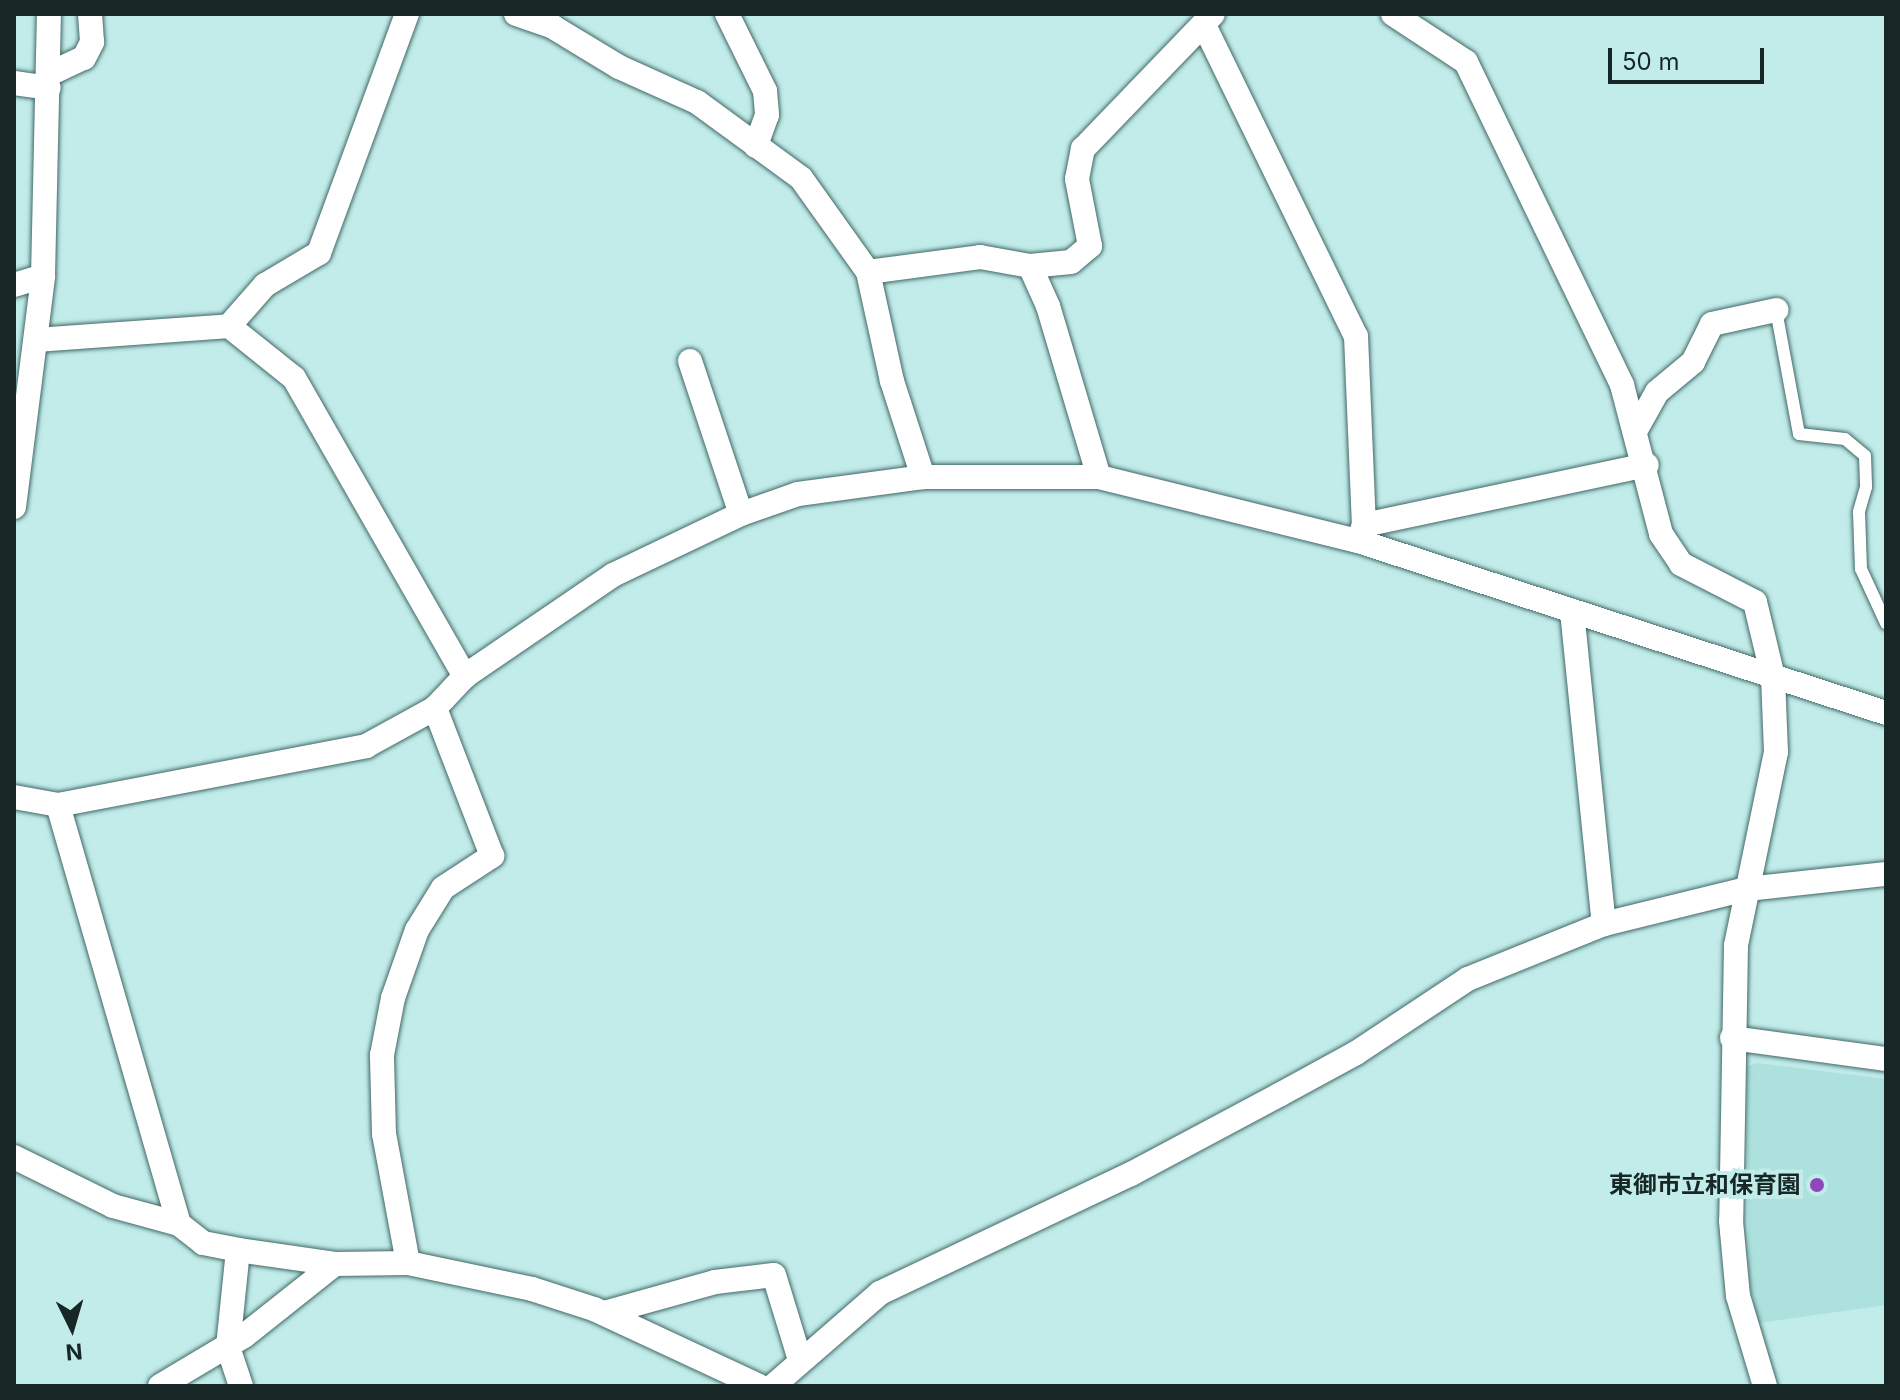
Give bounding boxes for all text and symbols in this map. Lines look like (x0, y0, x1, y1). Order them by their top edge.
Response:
scale bar (1612, 32, 1768, 82)
text: 50 m (1622, 47, 1680, 76)
place label: 東御市立和保育園 (1609, 1171, 1801, 1199)
marker: 東御市立和保育園 (1808, 1176, 1826, 1194)
north arrow (32, 1288, 112, 1368)
text: N (65, 1338, 84, 1366)

